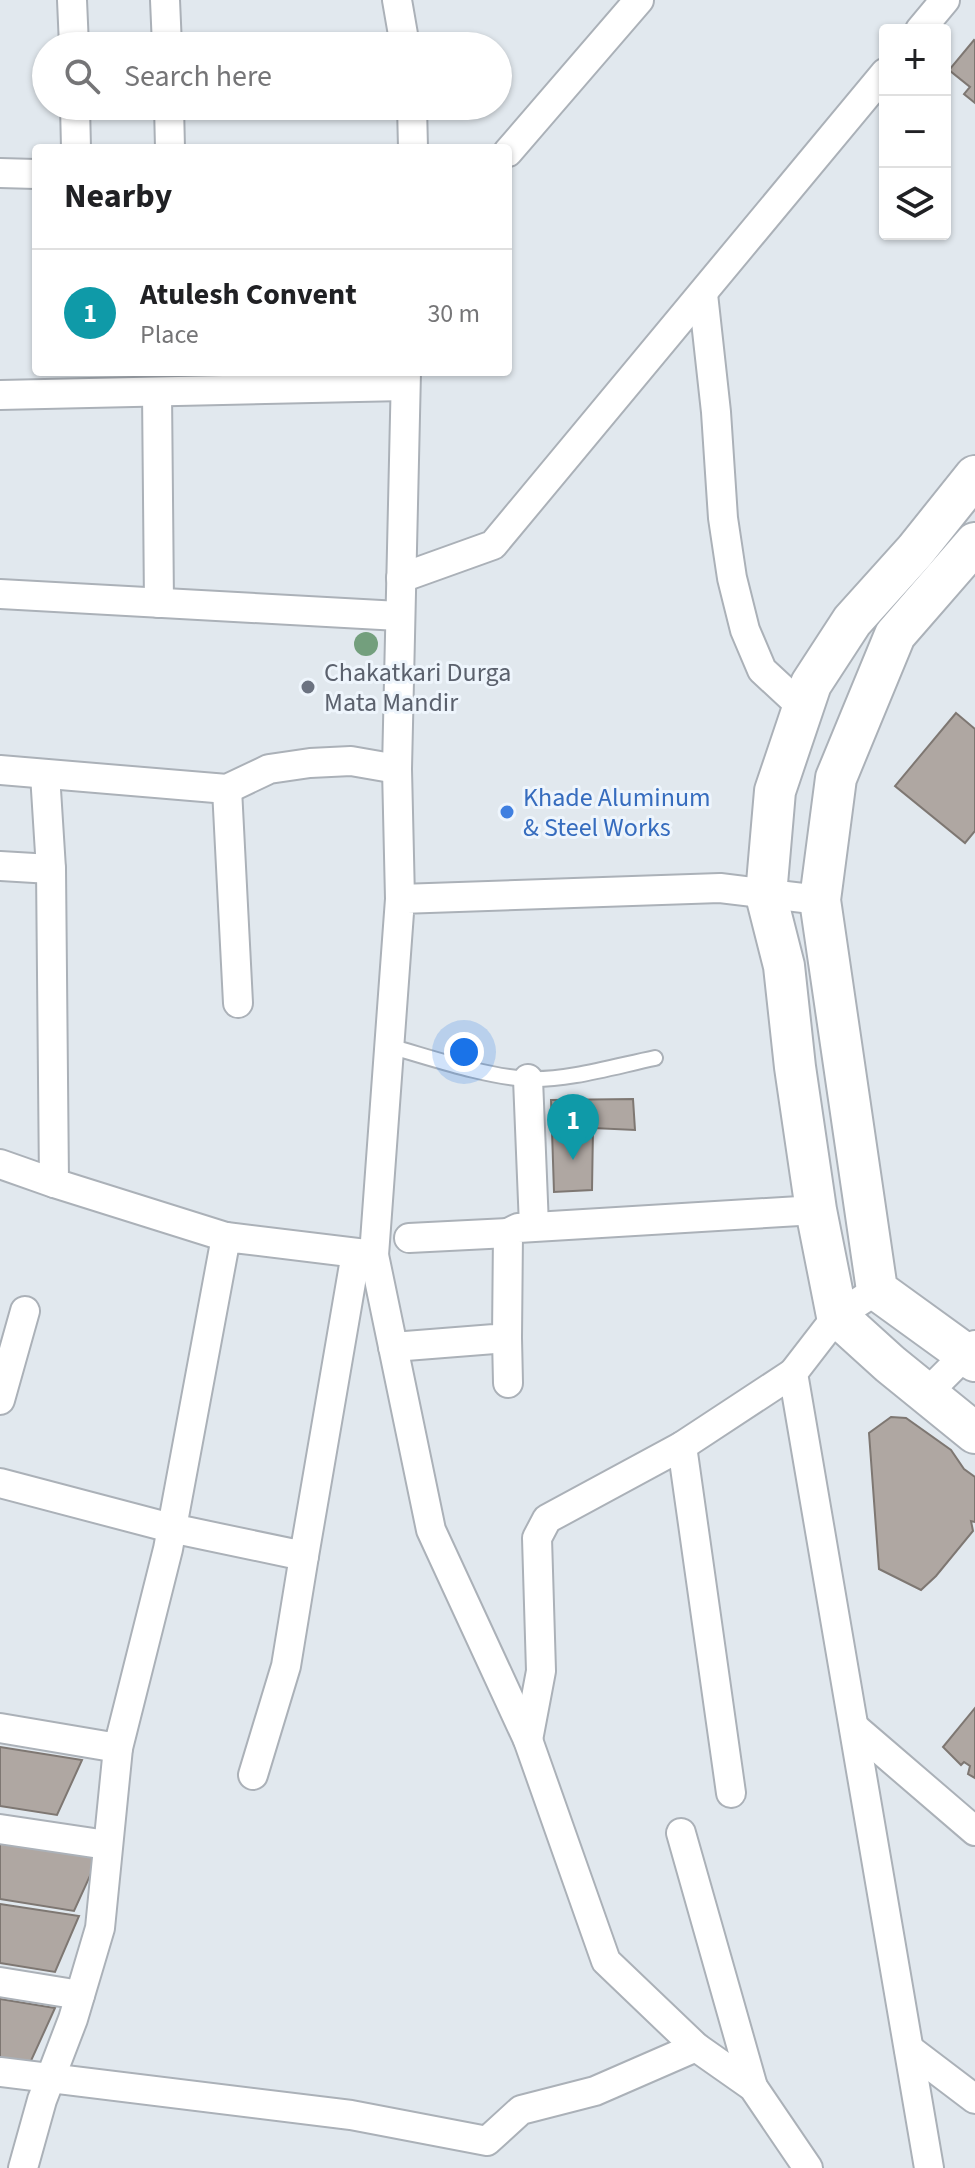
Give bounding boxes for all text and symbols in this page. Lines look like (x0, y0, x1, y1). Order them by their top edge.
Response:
map controls (879, 24, 951, 240)
button: + (879, 24, 951, 96)
search box (32, 32, 512, 120)
icon: search (60, 54, 104, 98)
text: Search here (124, 55, 272, 98)
button: − (879, 96, 951, 168)
button: layers (879, 168, 951, 240)
text: Nearby (64, 172, 172, 221)
text: Atulesh Convent (140, 273, 357, 316)
text: 1 (83, 295, 97, 332)
text: 30 m (427, 295, 480, 332)
text: Place (140, 316, 199, 353)
place label: Chakatkari Durga Mata Mandir (324, 654, 511, 721)
marker: Chakatkari Durga Mata Mandir (299, 678, 317, 696)
place label: Khade Aluminum & Steel Works (523, 779, 711, 846)
marker: Khade Aluminum & Steel Works (498, 803, 516, 821)
your location (444, 1032, 484, 1072)
pin: 1 (547, 1094, 599, 1160)

